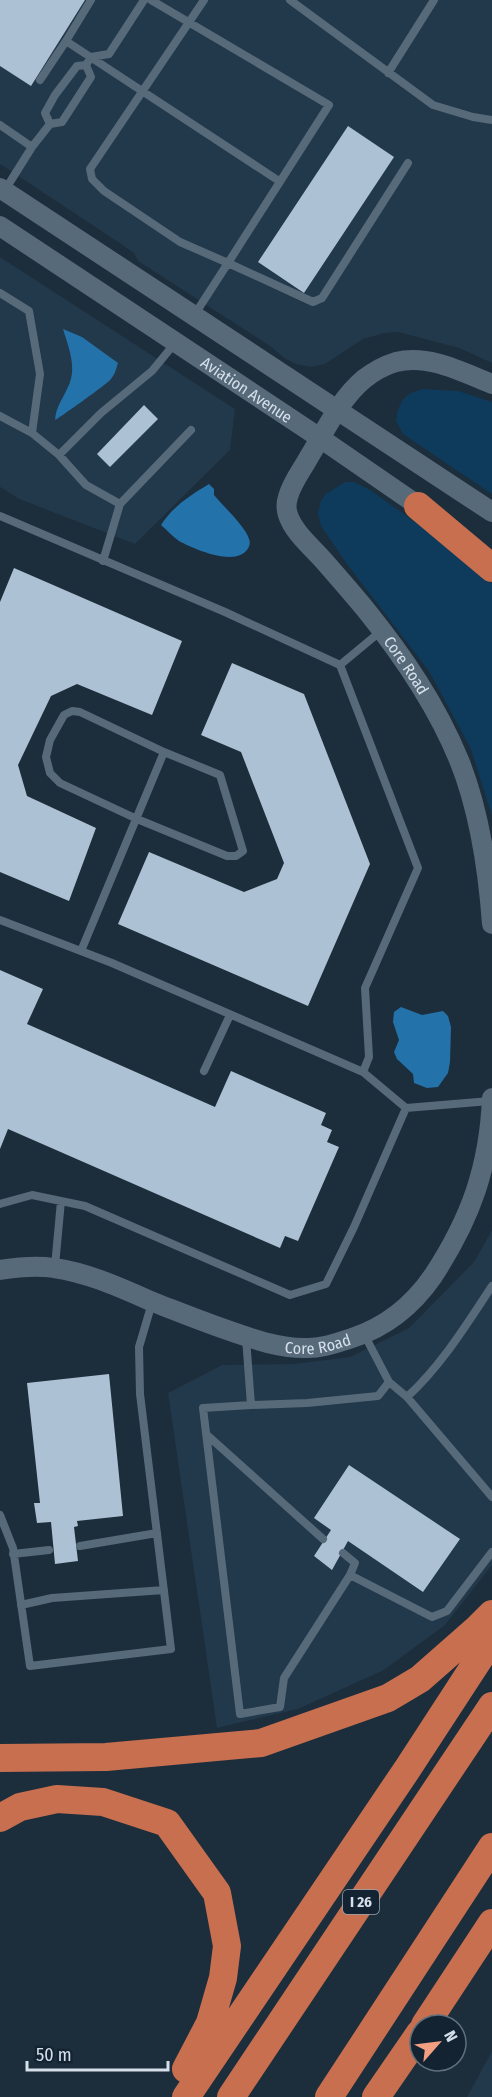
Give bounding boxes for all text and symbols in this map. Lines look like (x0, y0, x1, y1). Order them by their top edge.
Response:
street label: Aviation Avenue (197, 353, 296, 427)
street label: Core Road (380, 633, 433, 698)
street label: Core Road (284, 1330, 353, 1358)
road number: I 26 (343, 1890, 379, 1914)
north arrow (408, 2013, 468, 2073)
text: N (440, 2027, 461, 2045)
scale bar (27, 2034, 168, 2072)
text: 50 m (36, 2044, 72, 2066)

